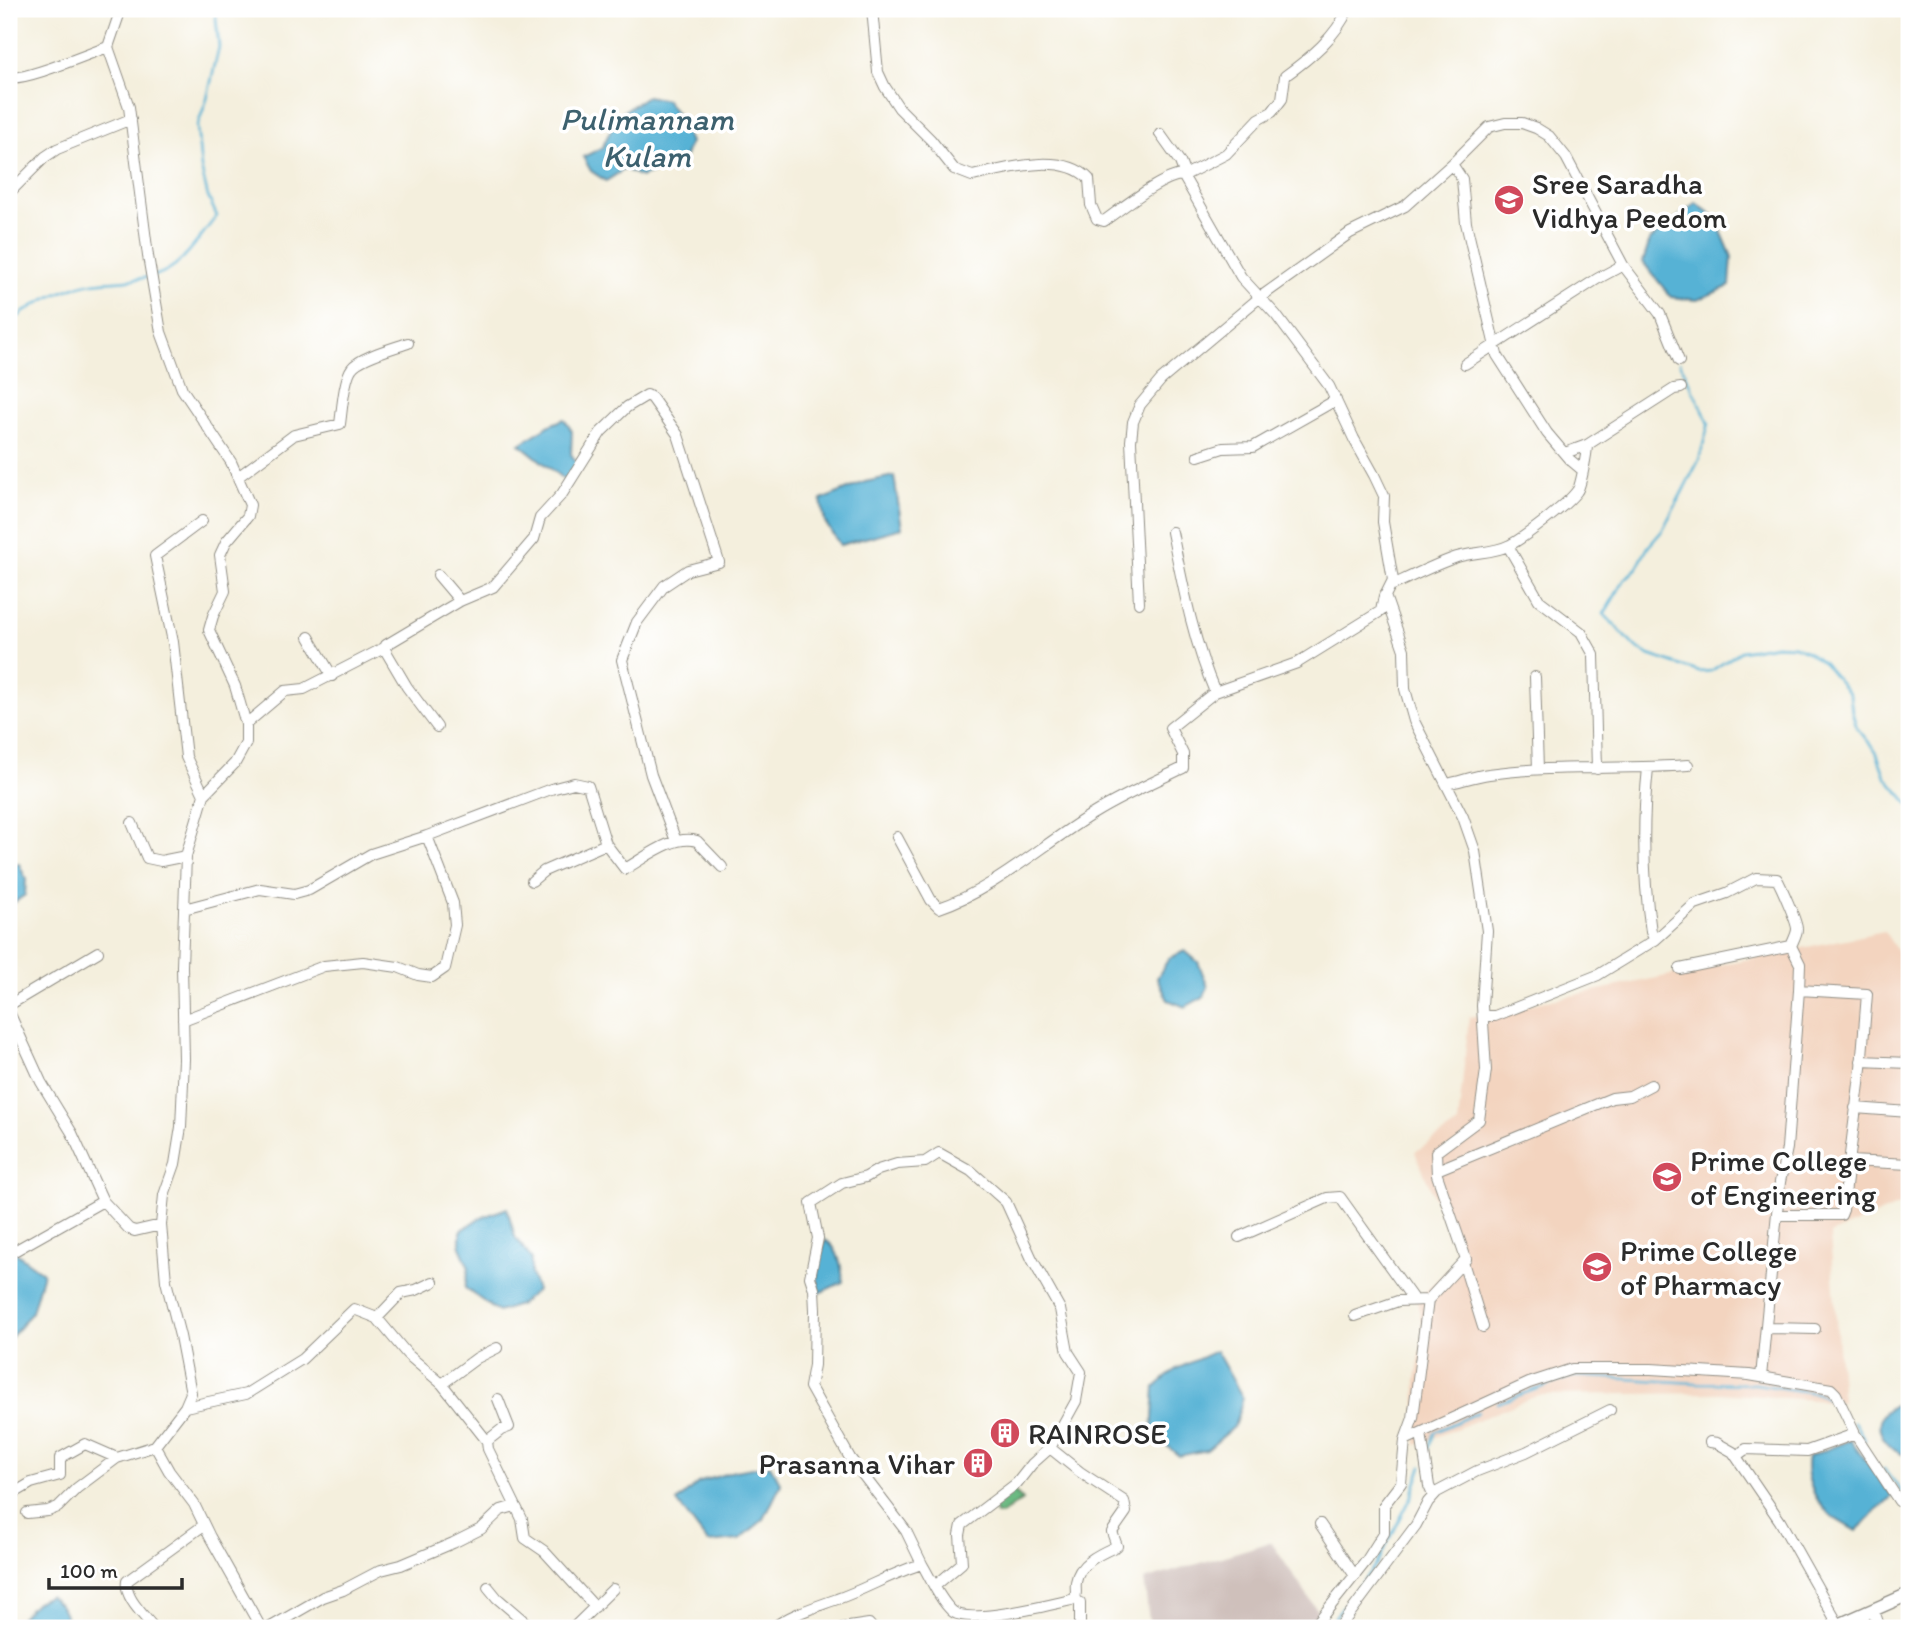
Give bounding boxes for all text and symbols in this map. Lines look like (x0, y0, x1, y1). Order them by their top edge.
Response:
water label: Pulimannam Kulam (560, 100, 734, 175)
place label: Sree Saradha Vidhya Peedom (1532, 165, 1727, 236)
school or university icon: Sree Saradha Vidhya Peedom (1492, 183, 1526, 217)
place label: Prime College of Engineering (1690, 1142, 1877, 1213)
school or university icon: Prime College of Engineering (1650, 1160, 1684, 1194)
place label: Prime College of Pharmacy (1620, 1232, 1797, 1303)
school or university icon: Prime College of Pharmacy (1580, 1250, 1614, 1284)
place label: RAINROSE (1028, 1415, 1167, 1452)
building icon: RAINROSE (988, 1416, 1022, 1450)
place label: Prasanna Vihar (759, 1445, 955, 1482)
building icon: Prasanna Vihar (961, 1446, 995, 1480)
scale bar (49, 1546, 182, 1590)
text: 100 m (60, 1558, 118, 1583)

